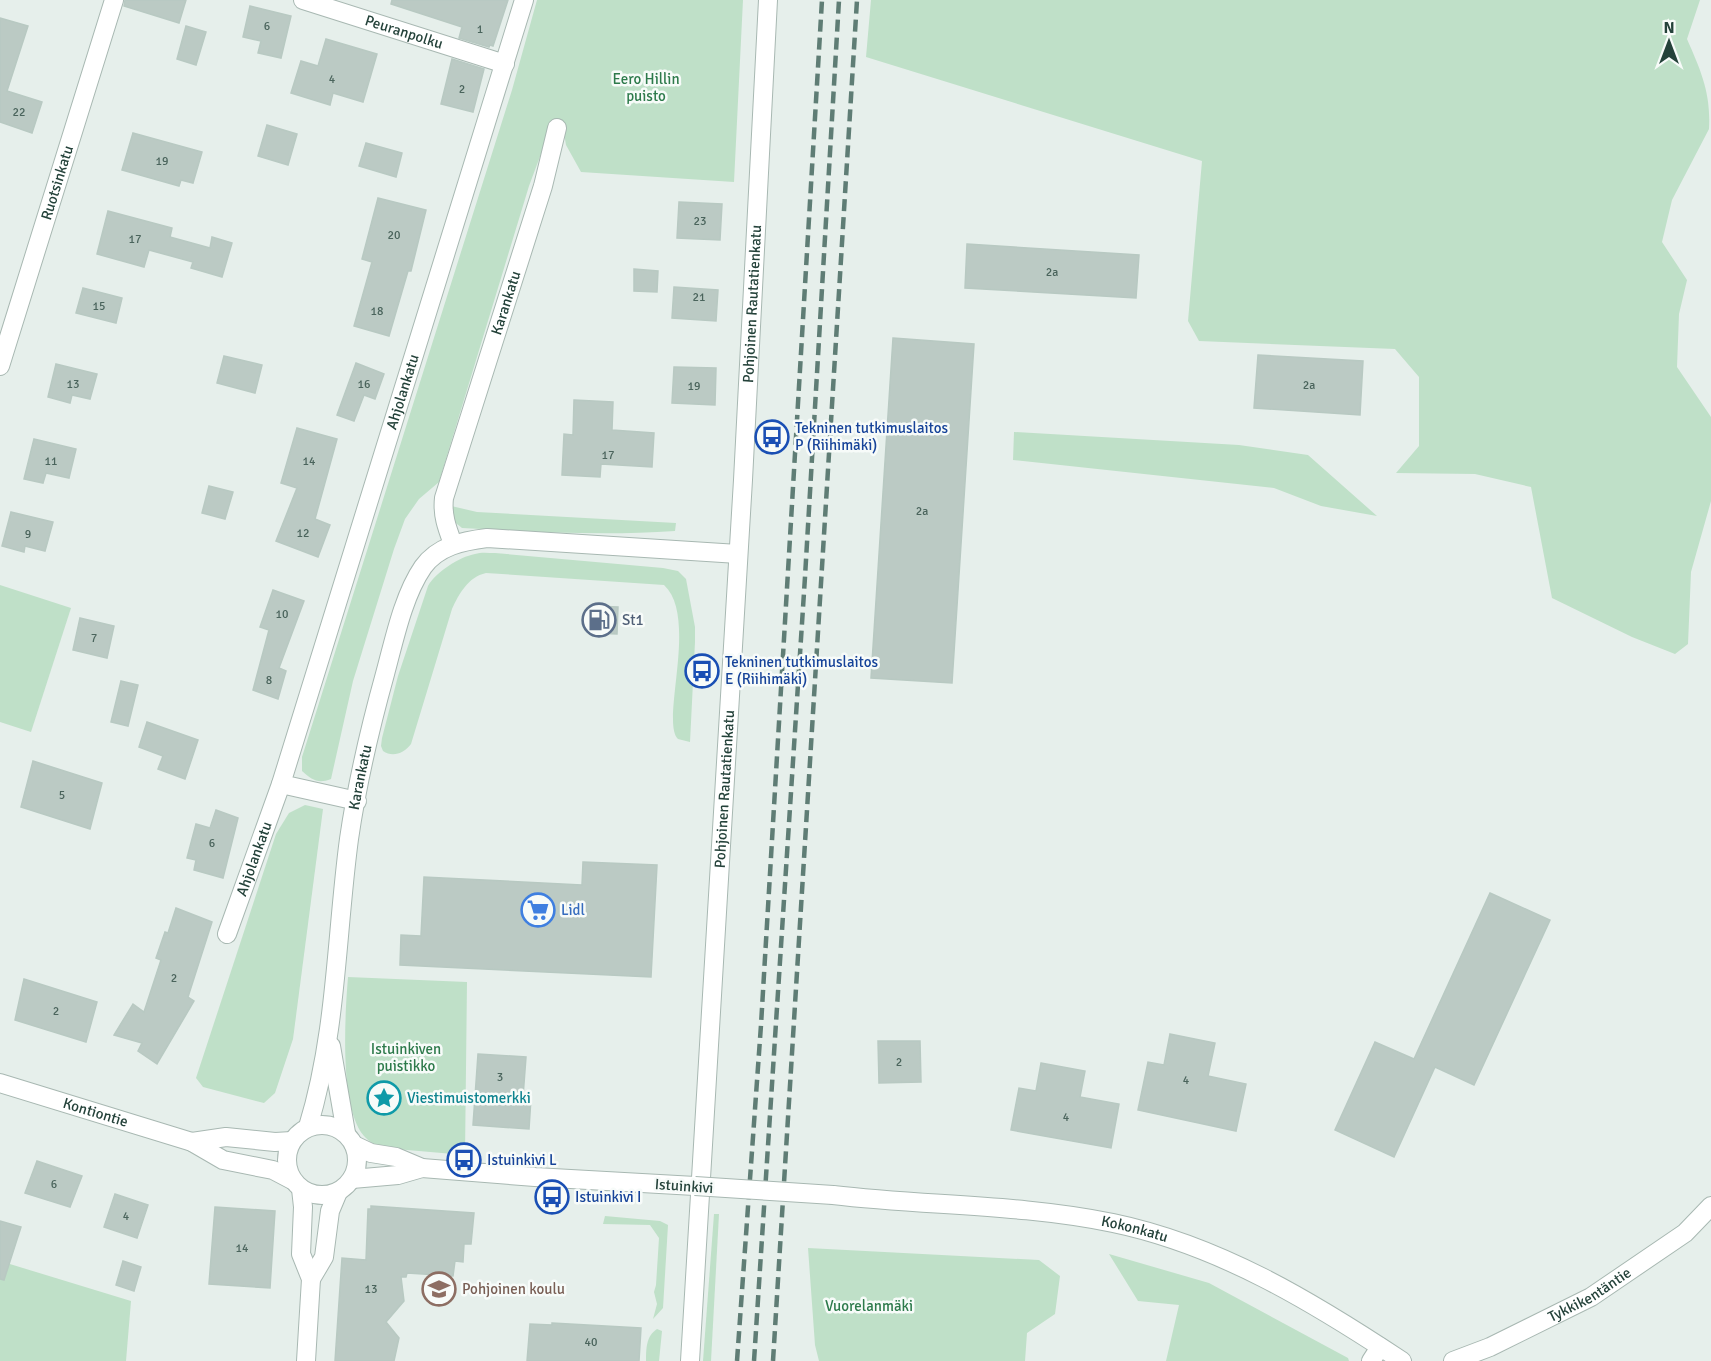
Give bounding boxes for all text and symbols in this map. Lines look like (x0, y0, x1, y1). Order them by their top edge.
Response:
street label: Peuranpolku (363, 11, 445, 53)
north arrow (1639, 12, 1699, 72)
text: N (1663, 18, 1675, 38)
house number: 6 (264, 19, 270, 34)
house number: 1 (477, 22, 483, 37)
park label: Eero Hillin puisto (612, 70, 680, 105)
house number: 4 (329, 72, 336, 87)
house number: 2 (459, 82, 465, 97)
house number: 22 (13, 105, 25, 120)
street label: Ruotsinkatu (37, 143, 77, 222)
house number: 19 (156, 154, 168, 169)
house number: 23 (694, 214, 706, 229)
street label: Pohjoinen Rautatienkatu (739, 224, 765, 383)
house number: 20 (388, 228, 400, 243)
house number: 17 (129, 232, 141, 247)
house number: 2a (1046, 265, 1058, 280)
street label: Karankatu (487, 269, 524, 337)
house number: 21 (693, 290, 705, 305)
house number: 15 (93, 299, 105, 314)
house number: 18 (371, 304, 383, 319)
street label: Ahjolankatu (382, 352, 423, 432)
house number: 13 (67, 377, 79, 392)
house number: 16 (358, 377, 370, 392)
house number: 2a (1303, 378, 1315, 393)
house number: 19 (688, 379, 700, 394)
bus stop icon: Tekninen tutkimuslaitos P (Riihimäki) (754, 419, 790, 455)
place label: Tekninen tutkimuslaitos P (Riihimäki) (795, 419, 948, 454)
house number: 17 (602, 448, 614, 463)
house number: 11 (45, 454, 57, 469)
house number: 14 (303, 454, 316, 469)
house number: 2a (916, 504, 928, 519)
house number: 12 (297, 526, 309, 541)
house number: 9 (25, 527, 31, 542)
fuel station icon: St1 (581, 602, 617, 638)
house number: 10 (276, 607, 288, 622)
place label: St1 (622, 611, 644, 629)
house number: 7 (91, 631, 97, 646)
bus stop icon: Tekninen tutkimuslaitos E (Riihimäki) (684, 653, 720, 689)
place label: Tekninen tutkimuslaitos E (Riihimäki) (725, 653, 878, 688)
house number: 8 (266, 673, 272, 688)
street label: Pohjoinen Rautatienkatu (711, 709, 738, 869)
street label: Karankatu (345, 743, 376, 811)
house number: 5 (59, 788, 65, 803)
street label: Ahjolankatu (232, 819, 276, 898)
house number: 6 (209, 836, 215, 851)
supermarket icon: Lidl (520, 892, 556, 928)
place label: Lidl (561, 901, 585, 919)
house number: 2 (171, 971, 177, 986)
house number: 2 (53, 1004, 59, 1019)
park label: Istuinkiven puistikko (371, 1040, 441, 1075)
house number: 2 (896, 1055, 902, 1070)
house number: 3 (497, 1070, 503, 1085)
house number: 4 (1183, 1073, 1190, 1088)
place icon: Viestimuistomerkki (366, 1080, 402, 1116)
place label: Viestimuistomerkki (407, 1089, 531, 1107)
street label: Kontiontie (61, 1094, 130, 1131)
house number: 4 (1063, 1110, 1070, 1125)
bus stop icon: Istuinkivi L (446, 1142, 482, 1178)
place label: Istuinkivi L (487, 1151, 557, 1169)
street label: Istuinkivi (654, 1175, 714, 1197)
house number: 6 (51, 1177, 57, 1192)
bus stop icon: Istuinkivi I (534, 1179, 570, 1215)
place label: Istuinkivi I (575, 1188, 641, 1206)
house number: 4 (123, 1209, 130, 1224)
street label: Kokonkatu (1100, 1212, 1170, 1246)
house number: 14 (236, 1241, 249, 1256)
street label: Tykkikentäntie (1545, 1263, 1634, 1326)
school or university icon: Pohjoinen koulu (421, 1271, 457, 1307)
place label: Pohjoinen koulu (462, 1280, 565, 1298)
house number: 13 (365, 1282, 377, 1297)
park label: Vuorelanmäki (825, 1297, 913, 1315)
house number: 40 (585, 1335, 597, 1350)

